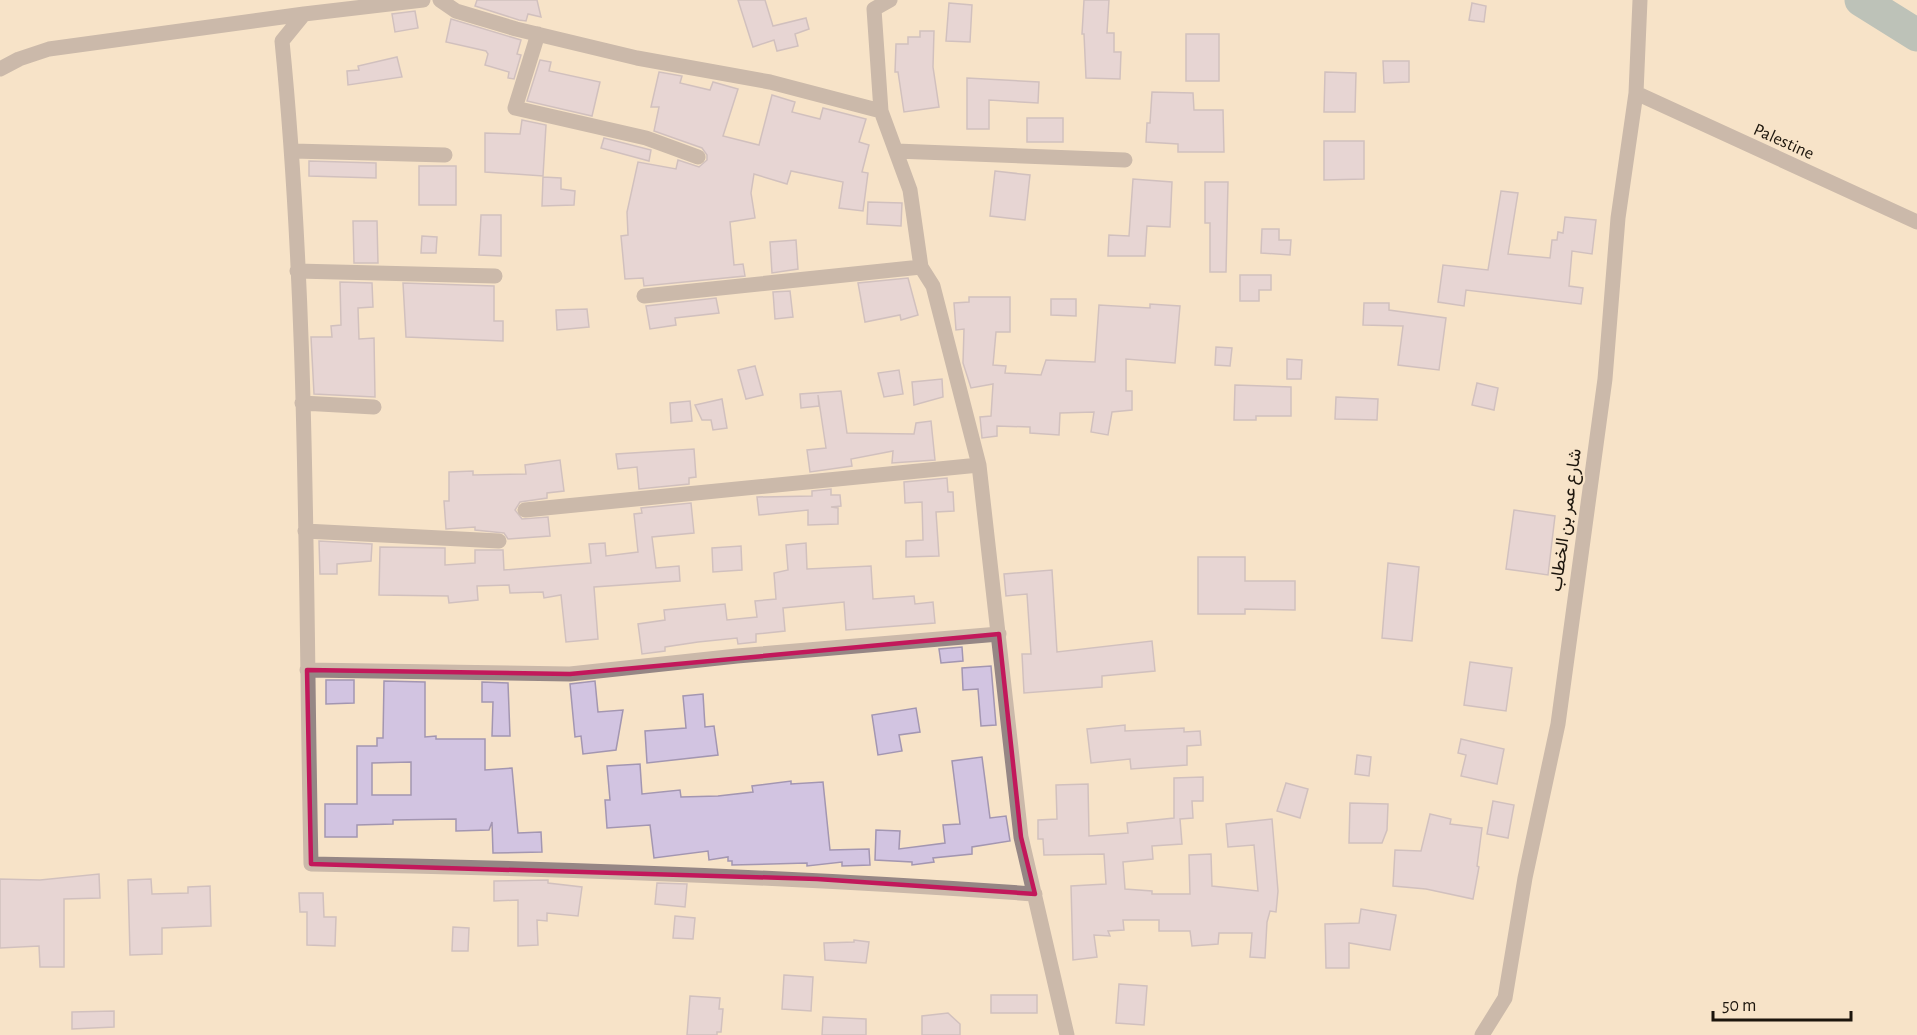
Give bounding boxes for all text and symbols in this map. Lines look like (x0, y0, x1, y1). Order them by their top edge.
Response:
street label: Palestine (1751, 121, 1817, 163)
street label: شارع عمر بن الخطاب (1547, 447, 1587, 593)
scale bar (1713, 984, 1851, 1022)
text: 50 m (1722, 997, 1756, 1015)

